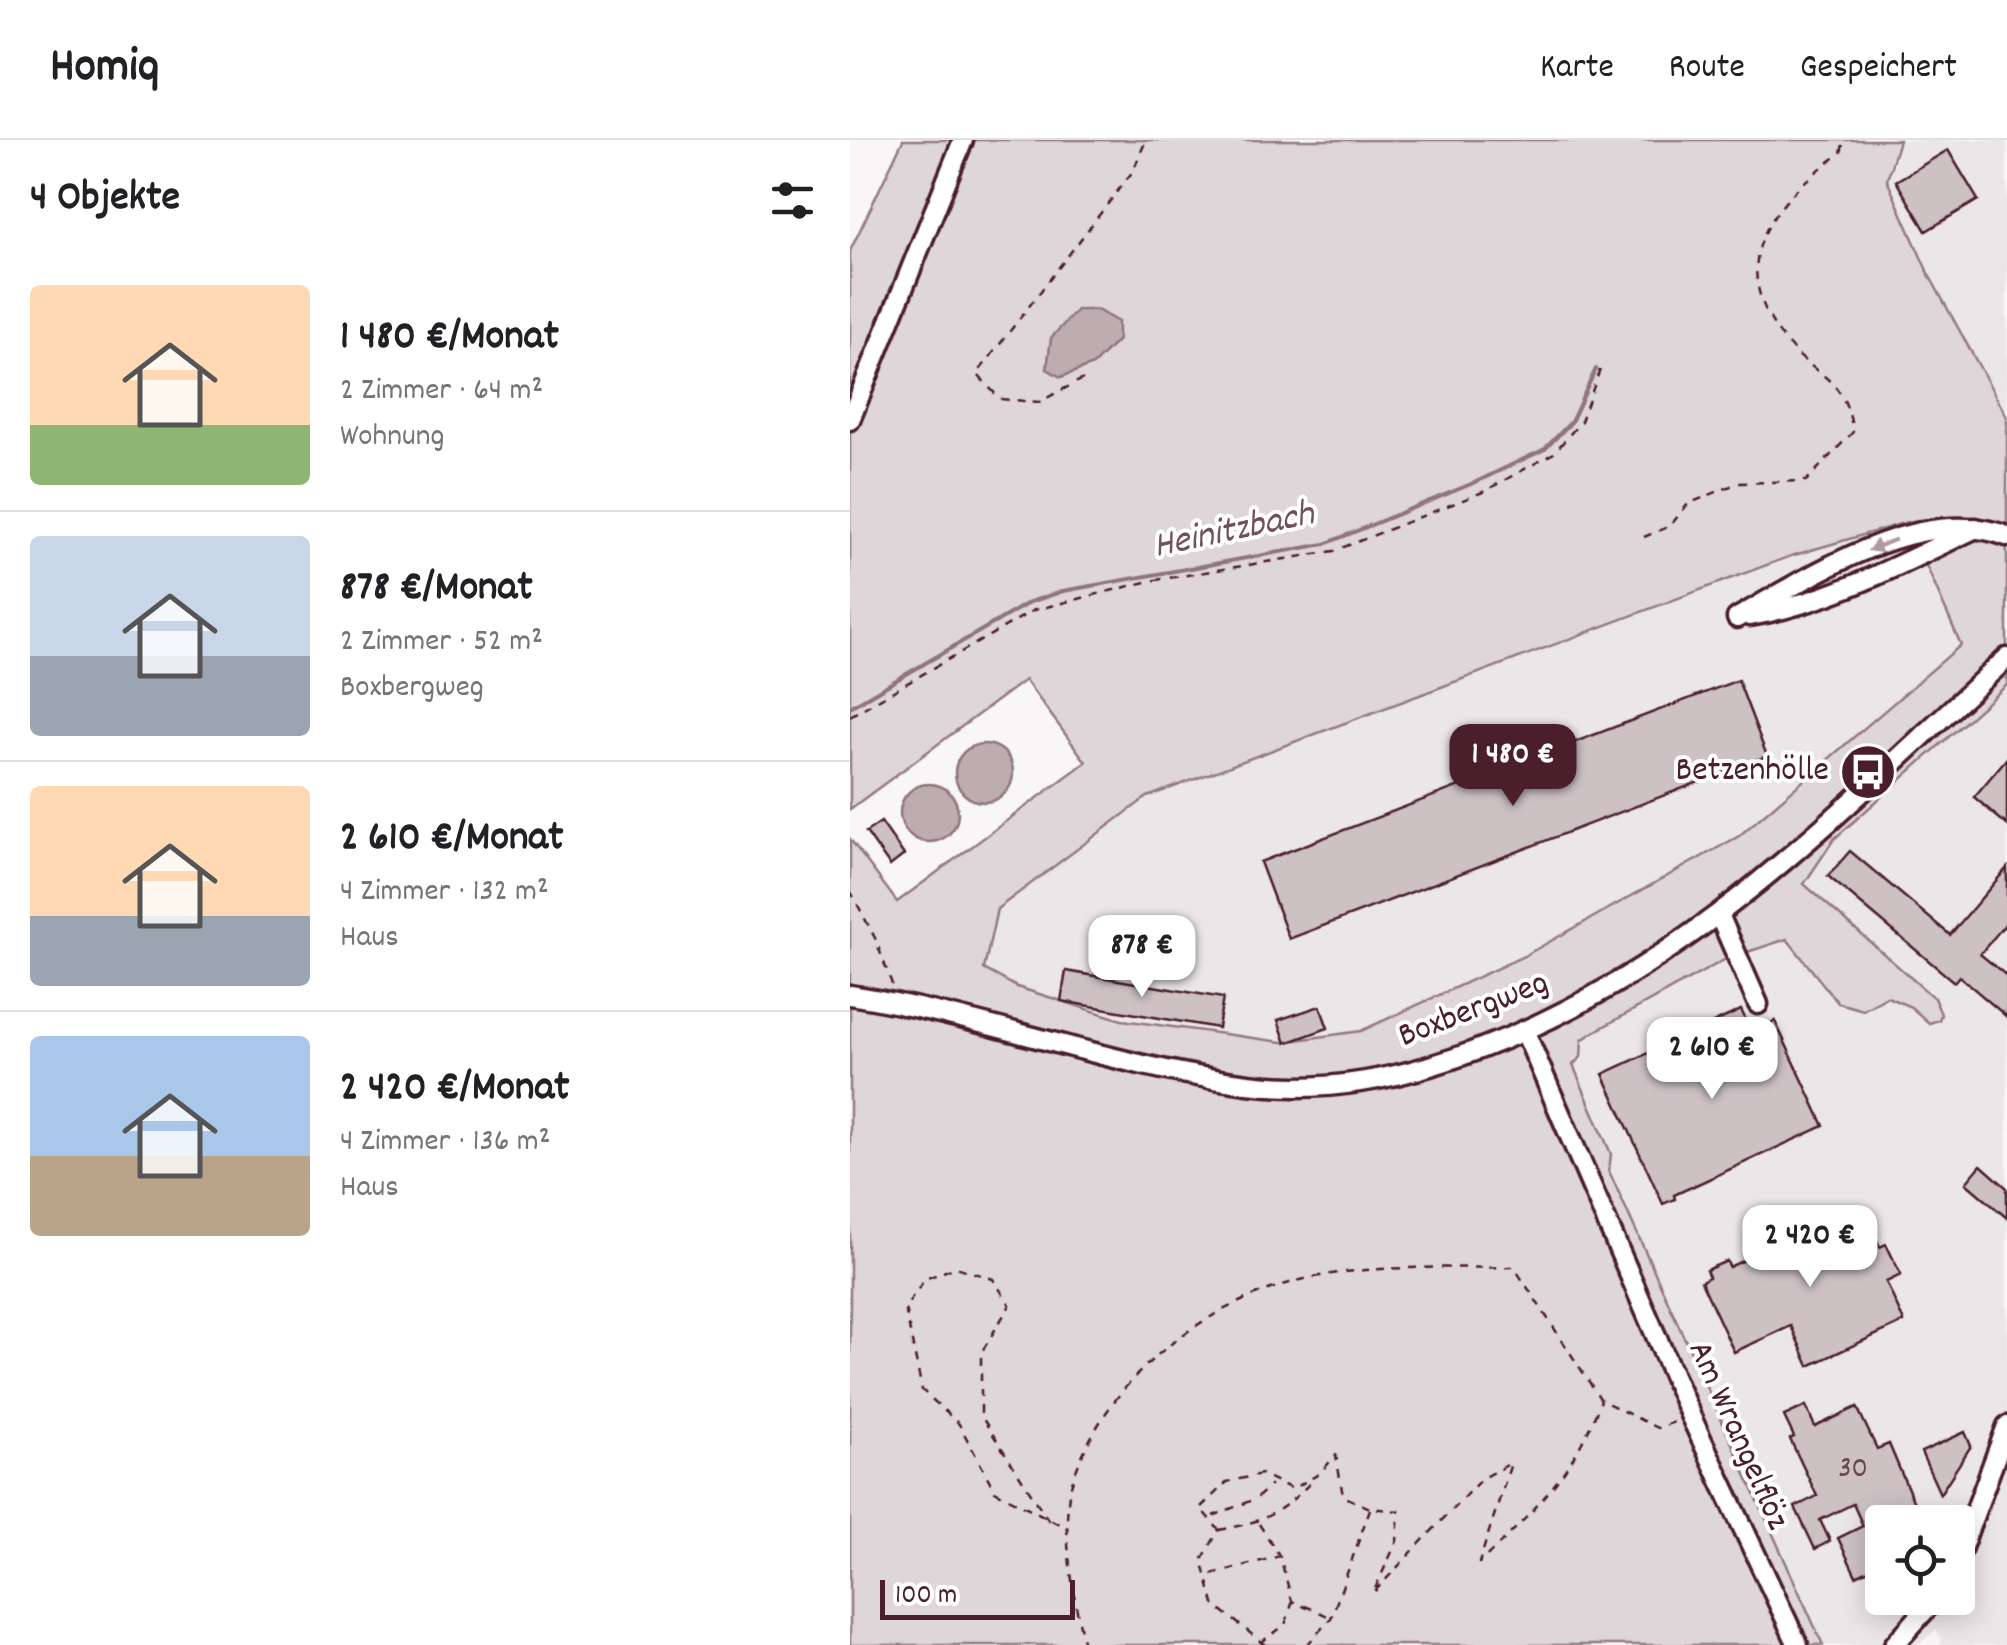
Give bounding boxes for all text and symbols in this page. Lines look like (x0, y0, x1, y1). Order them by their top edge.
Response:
text: Homiq (50, 35, 159, 104)
text: Karte (1540, 44, 1614, 94)
text: Route (1669, 44, 1745, 94)
text: Gespeichert (1800, 44, 1957, 94)
text: 4 Objekte (30, 170, 180, 230)
icon: filters (765, 173, 820, 228)
text: 1 480 €/Monat (340, 309, 559, 369)
icon: home (110, 325, 230, 445)
text: 2 Zimmer · 64 m² (340, 369, 543, 415)
text: Wohnung (340, 415, 445, 461)
water label: Heinitzbach (1149, 488, 1321, 576)
one-way arrow (1867, 537, 1897, 553)
text: 878 €/Monat (340, 560, 533, 620)
icon: home (110, 576, 230, 696)
text: 2 Zimmer · 52 m² (340, 620, 543, 666)
text: Boxbergweg (340, 666, 484, 712)
pin: 1 480 € (1421, 724, 1605, 809)
text: 1 480 € (1471, 733, 1555, 779)
bus stop icon: Betzenhölle (1838, 742, 1898, 802)
place label: Betzenhölle (1676, 747, 1829, 797)
text: 2 610 €/Monat (340, 810, 564, 870)
icon: home (110, 826, 230, 946)
text: 4 Zimmer · 132 m² (340, 870, 549, 916)
pin: 878 € (1072, 915, 1212, 1000)
text: Haus (340, 916, 399, 962)
text: 878 € (1110, 924, 1174, 970)
street label: Boxbergweg (1392, 959, 1556, 1063)
pin: 2 610 € (1620, 1017, 1804, 1102)
text: 2 610 € (1669, 1026, 1755, 1072)
text: 2 420 €/Monat (340, 1060, 570, 1120)
icon: home (110, 1076, 230, 1196)
text: 4 Zimmer · 136 m² (340, 1120, 550, 1166)
text: Haus (340, 1166, 399, 1212)
pin: 2 420 € (1718, 1205, 1902, 1290)
text: 2 420 € (1764, 1214, 1856, 1260)
street label: Am Wrangelflöz (1673, 1333, 1801, 1539)
house number: 30 (1838, 1449, 1868, 1492)
map controls (1865, 1505, 1975, 1615)
button: locate (1865, 1505, 1975, 1615)
scale bar (880, 1575, 1075, 1620)
text: 100 m (895, 1577, 957, 1617)

